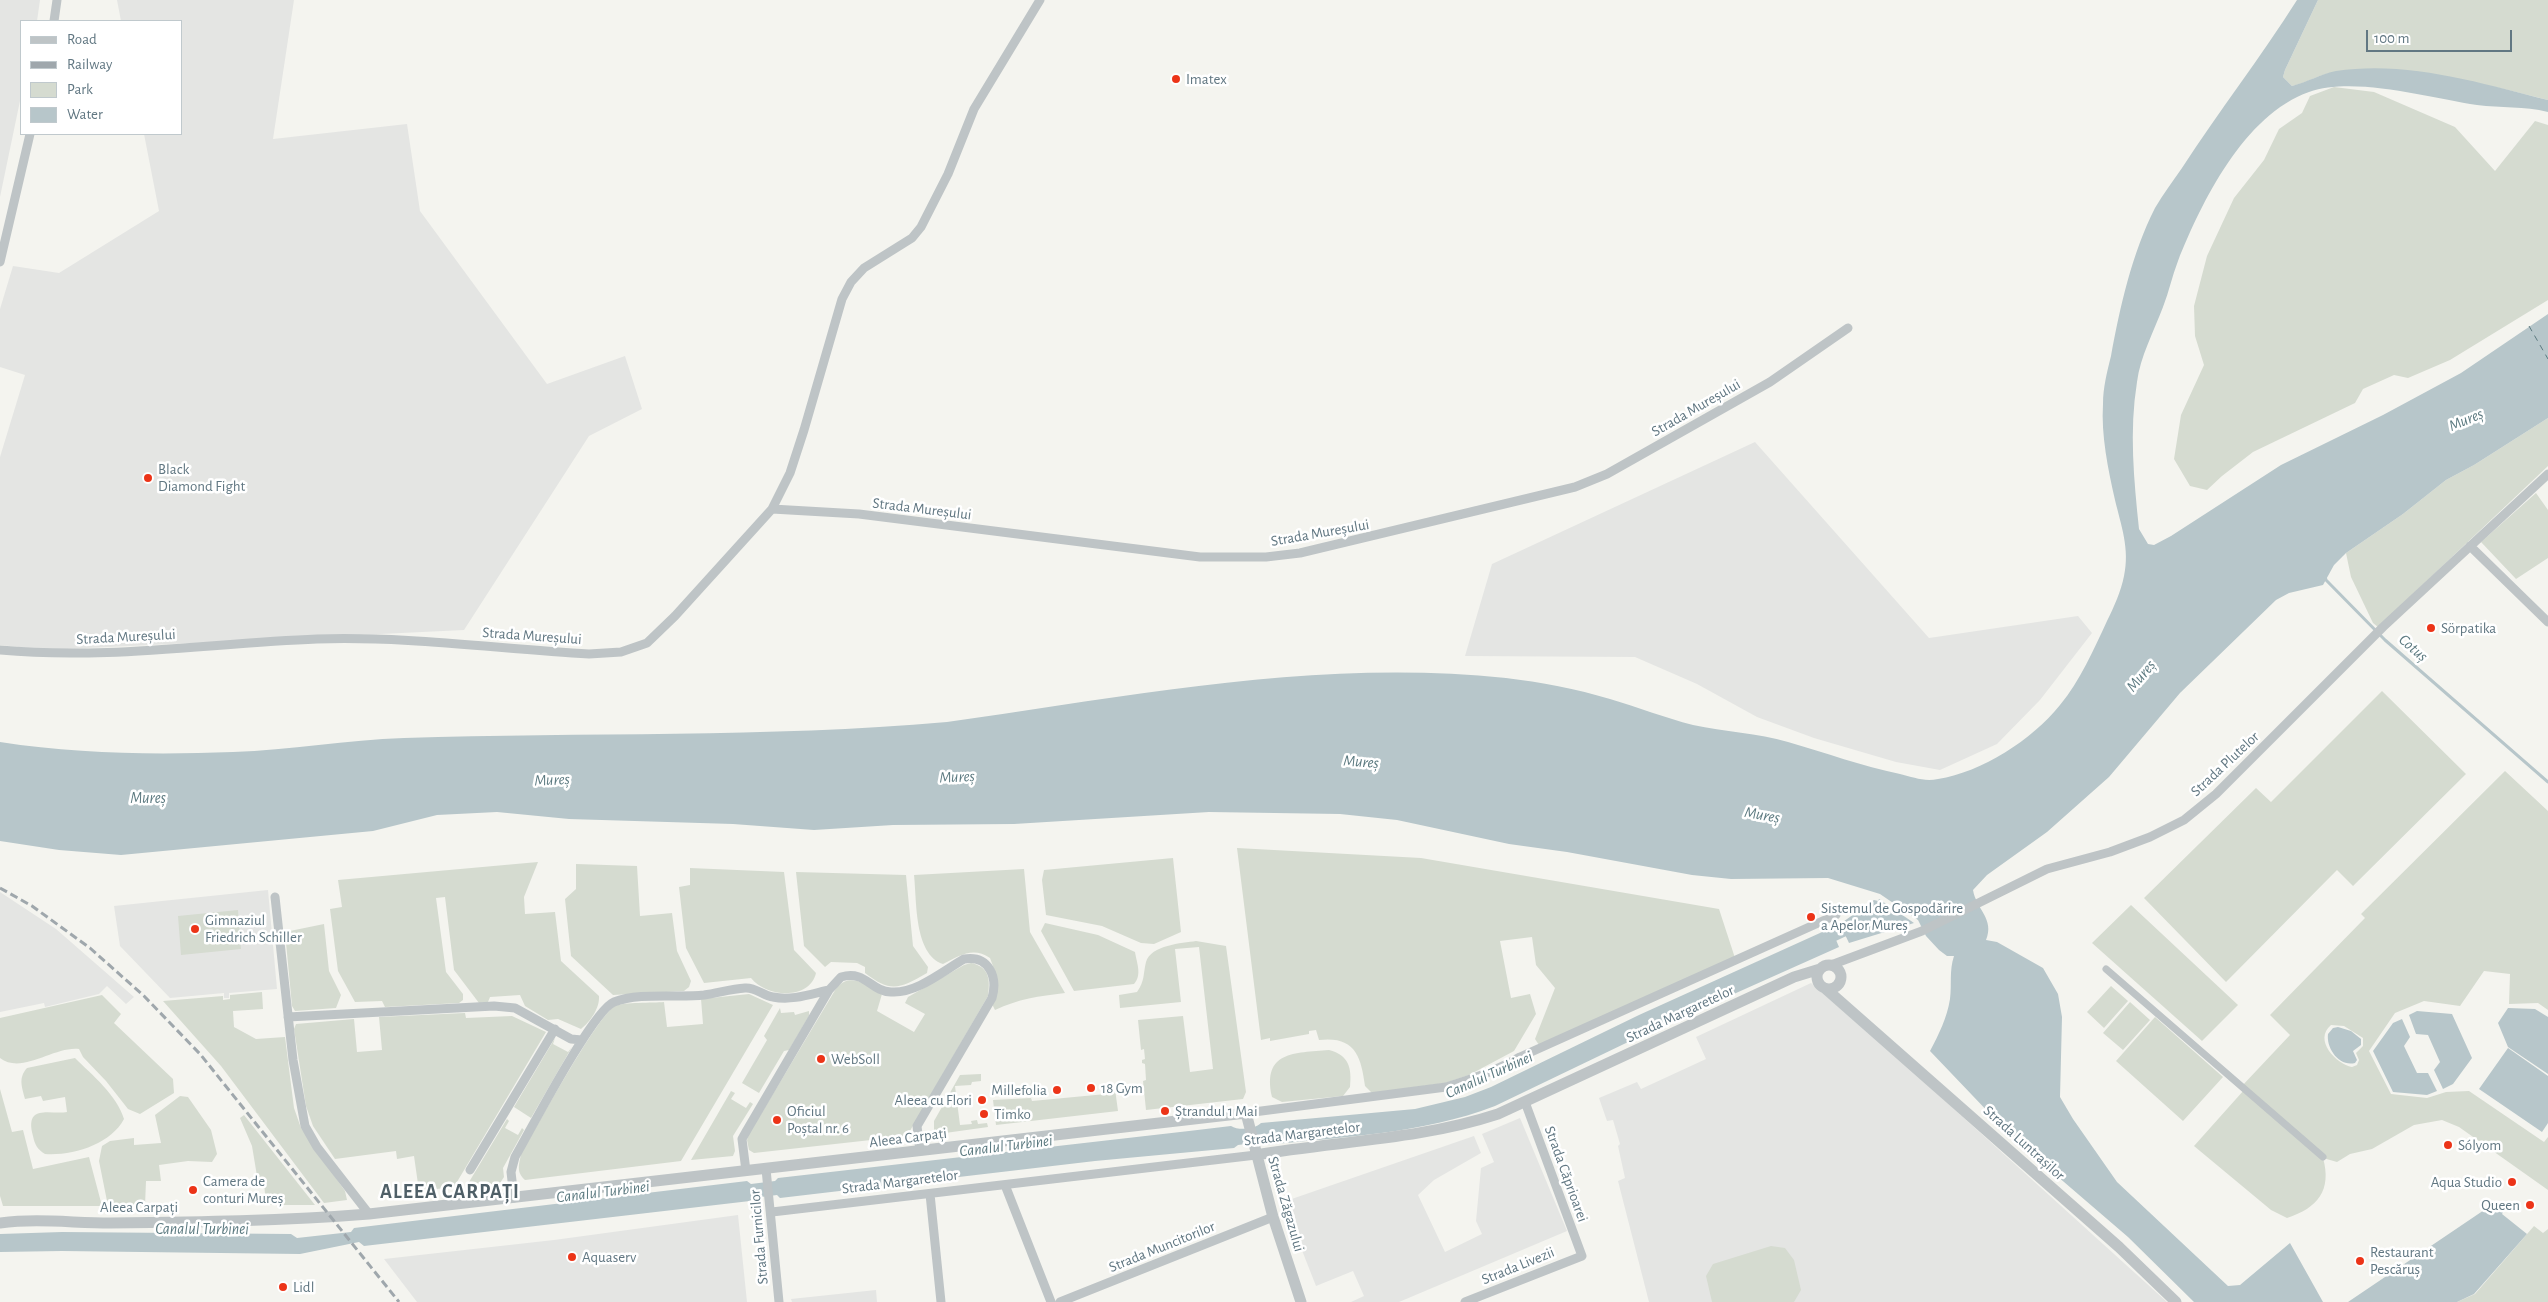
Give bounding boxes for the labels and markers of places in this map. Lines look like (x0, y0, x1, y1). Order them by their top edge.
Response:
place label: Imatex (1186, 70, 1227, 88)
marker: Imatex (1170, 73, 1182, 85)
place label: Black Diamond Fight (158, 460, 245, 495)
marker: Black Diamond Fight (142, 472, 154, 484)
place label: Sörpatika (2441, 619, 2496, 637)
marker: Sörpatika (2425, 622, 2437, 634)
place label: Sistemul de Gospodărire a Apelor Mureș (1821, 899, 1963, 934)
place label: Gimnaziul Friedrich Schiller (205, 911, 302, 946)
marker: Sistemul de Gospodărire a Apelor Mureș (1805, 911, 1817, 923)
marker: Gimnaziul Friedrich Schiller (189, 923, 201, 935)
place label: WebSoll (831, 1050, 880, 1068)
marker: WebSoll (815, 1053, 827, 1065)
place label: 18 Gym (1101, 1079, 1143, 1097)
place label: Millefolia (991, 1081, 1047, 1099)
marker: 18 Gym (1085, 1082, 1097, 1094)
marker: Millefolia (1051, 1084, 1063, 1096)
place label: Aleea cu Flori (895, 1091, 972, 1109)
marker: Aleea cu Flori (976, 1094, 988, 1106)
place label: Oficiul Poștal nr. 6 (787, 1102, 849, 1137)
place label: Ștrandul 1 Mai (1175, 1102, 1258, 1120)
place label: Timko (994, 1105, 1031, 1123)
marker: Ștrandul 1 Mai (1159, 1105, 1171, 1117)
marker: Timko (978, 1108, 990, 1120)
marker: Oficiul Poștal nr. 6 (771, 1114, 783, 1126)
place label: Sólyom (2458, 1136, 2501, 1154)
marker: Sólyom (2442, 1139, 2454, 1151)
place label: Camera de conturi Mureș (203, 1172, 283, 1207)
place label: Aqua Studio (2431, 1173, 2502, 1191)
marker: Aqua Studio (2506, 1176, 2518, 1188)
marker: Camera de conturi Mureș (187, 1184, 199, 1196)
place label: Queen (2481, 1196, 2520, 1214)
marker: Queen (2524, 1199, 2536, 1211)
place label: Restaurant Pescăruș (2370, 1243, 2433, 1278)
place label: Aquaserv (582, 1248, 636, 1266)
marker: Aquaserv (566, 1251, 578, 1263)
marker: Restaurant Pescăruș (2354, 1255, 2366, 1267)
place label: Lidl (293, 1278, 314, 1296)
marker: Lidl (277, 1281, 289, 1293)

